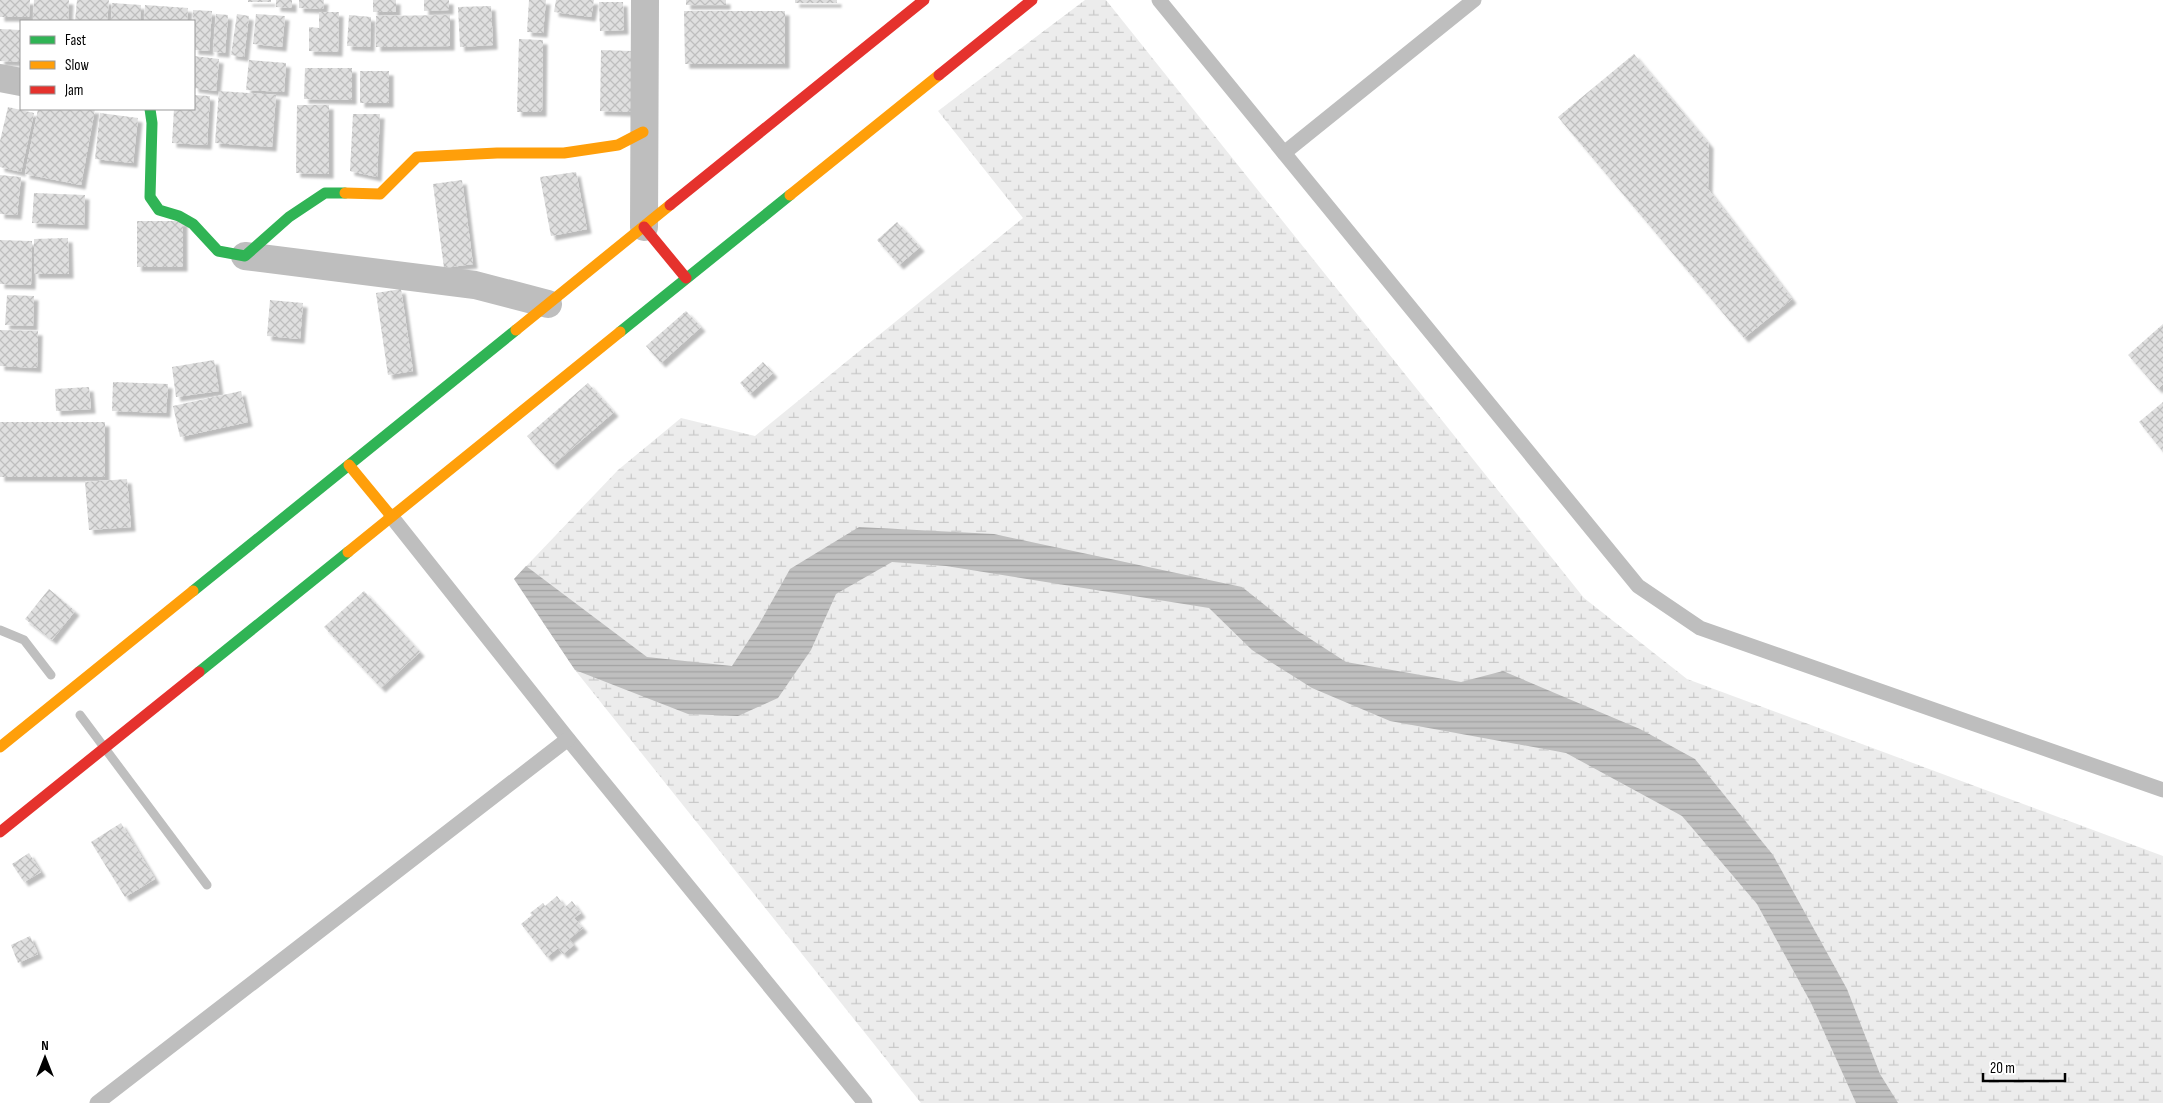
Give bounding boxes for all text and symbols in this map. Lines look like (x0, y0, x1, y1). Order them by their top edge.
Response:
legend (20, 20, 195, 110)
text: Fast (65, 31, 87, 50)
text: Slow (65, 56, 89, 75)
text: Jam (64, 81, 83, 100)
north arrow (20, 1033, 70, 1083)
text: N (41, 1037, 49, 1054)
scale bar (1983, 1050, 2066, 1082)
text: 20 m (1990, 1059, 2015, 1078)

